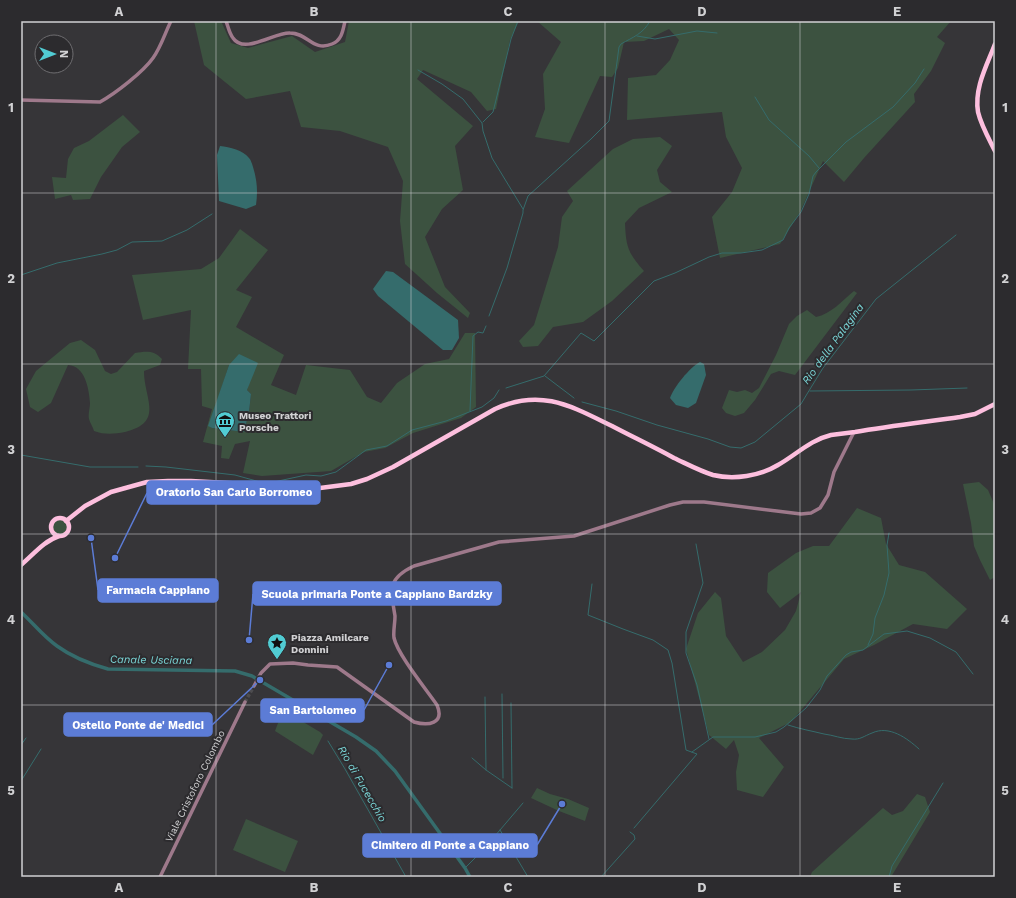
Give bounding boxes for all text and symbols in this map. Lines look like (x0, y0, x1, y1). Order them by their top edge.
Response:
text: A (115, 4, 124, 19)
text: B (310, 4, 319, 19)
text: C (504, 4, 513, 19)
text: D (697, 4, 707, 19)
text: E (893, 4, 901, 19)
north arrow (34, 34, 74, 74)
text: N (57, 50, 70, 58)
text: 1 (8, 100, 14, 115)
text: 1 (1002, 100, 1008, 115)
text: 2 (7, 271, 15, 286)
text: 2 (1001, 271, 1009, 286)
water label: Rio della Palagina (799, 301, 867, 387)
museum icon: Museo Trattori Porsche (214, 410, 236, 438)
place label: Museo Trattori Porsche (239, 410, 311, 433)
text: 3 (7, 442, 15, 457)
text: 3 (1001, 442, 1009, 457)
callout: Oratorio San Carlo Borromeo (147, 481, 320, 504)
text: Oratorio San Carlo Borromeo (156, 486, 313, 499)
callout: Farmacia Cappiano (98, 579, 218, 602)
callout: Scuola primaria Ponte a Cappiano Bardzky (253, 582, 501, 605)
text: Farmacia Cappiano (106, 584, 210, 597)
text: Scuola primaria Ponte a Cappiano Bardzky (262, 588, 493, 601)
text: 4 (7, 612, 16, 627)
text: 4 (1001, 612, 1010, 627)
place icon: Piazza Amilcare Donnini (266, 632, 288, 660)
place label: Piazza Amilcare Donnini (291, 632, 369, 655)
water label: Canale Usciana (110, 653, 193, 667)
callout: San Bartolomeo (261, 699, 364, 722)
text: San Bartolomeo (270, 704, 357, 717)
callout: Ostello Ponte de' Medici (64, 713, 212, 736)
text: Ostello Ponte de' Medici (72, 719, 204, 732)
street label: Viale Cristoforo Colombo (163, 728, 227, 844)
water label: Rio di Fucecchio (335, 744, 389, 824)
text: 5 (7, 783, 15, 798)
text: 5 (1001, 783, 1009, 798)
callout: Cimitero di Ponte a Cappiano (363, 834, 537, 857)
text: Cimitero di Ponte a Cappiano (371, 839, 529, 852)
text: A (115, 880, 124, 895)
text: B (310, 880, 319, 895)
text: C (504, 880, 513, 895)
text: D (697, 880, 707, 895)
text: E (893, 880, 901, 895)

